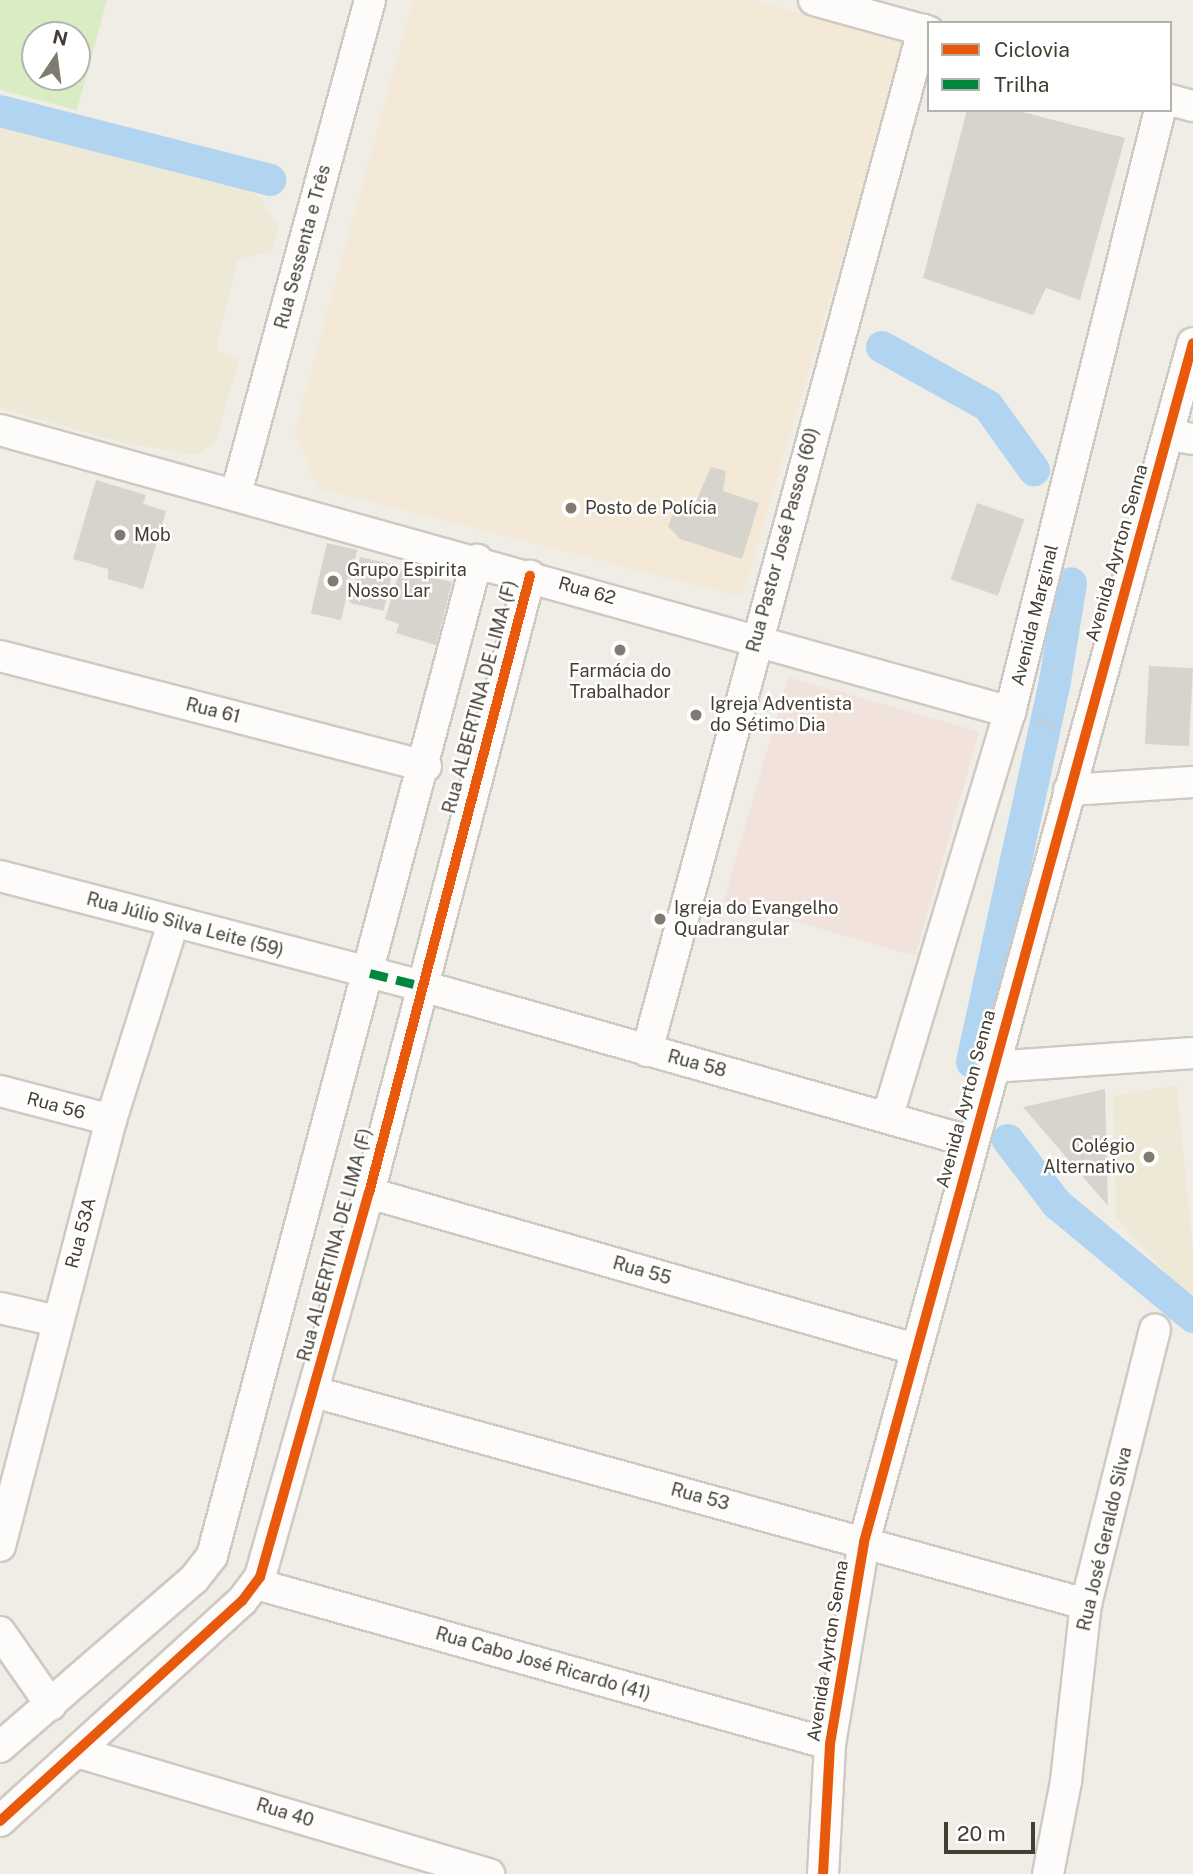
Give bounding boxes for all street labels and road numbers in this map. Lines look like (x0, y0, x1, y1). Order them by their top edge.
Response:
street label: Rua Sessenta e Três (271, 162, 335, 332)
street label: Rua Pastor José Passos (60) (743, 425, 823, 655)
street label: Avenida Ayrton Senna (1081, 462, 1153, 644)
street label: Avenida Marginal (1007, 542, 1063, 688)
street label: Rua 62 (556, 573, 618, 609)
street label: Rua ALBERTINA DE LIMA (F) (438, 578, 522, 816)
street label: Rua 61 (184, 694, 242, 728)
street label: Rua Júlio Silva Leite (59) (84, 888, 286, 962)
street label: Avenida Ayrton Senna (932, 1008, 1000, 1190)
street label: Rua 58 (665, 1046, 729, 1082)
street label: Rua 56 (24, 1088, 88, 1124)
street label: Rua ALBERTINA DE LIMA (F) (293, 1126, 377, 1364)
street label: Rua 53A (61, 1195, 101, 1271)
street label: Rua 55 (610, 1252, 674, 1290)
street label: Rua José Geraldo Silva (1073, 1445, 1137, 1633)
street label: Rua 53 (668, 1479, 732, 1515)
street label: Avenida Ayrton Senna (803, 1559, 853, 1743)
street label: Rua Cabo José Ricardo (41) (433, 1623, 653, 1705)
street label: Rua 40 (254, 1794, 316, 1832)

